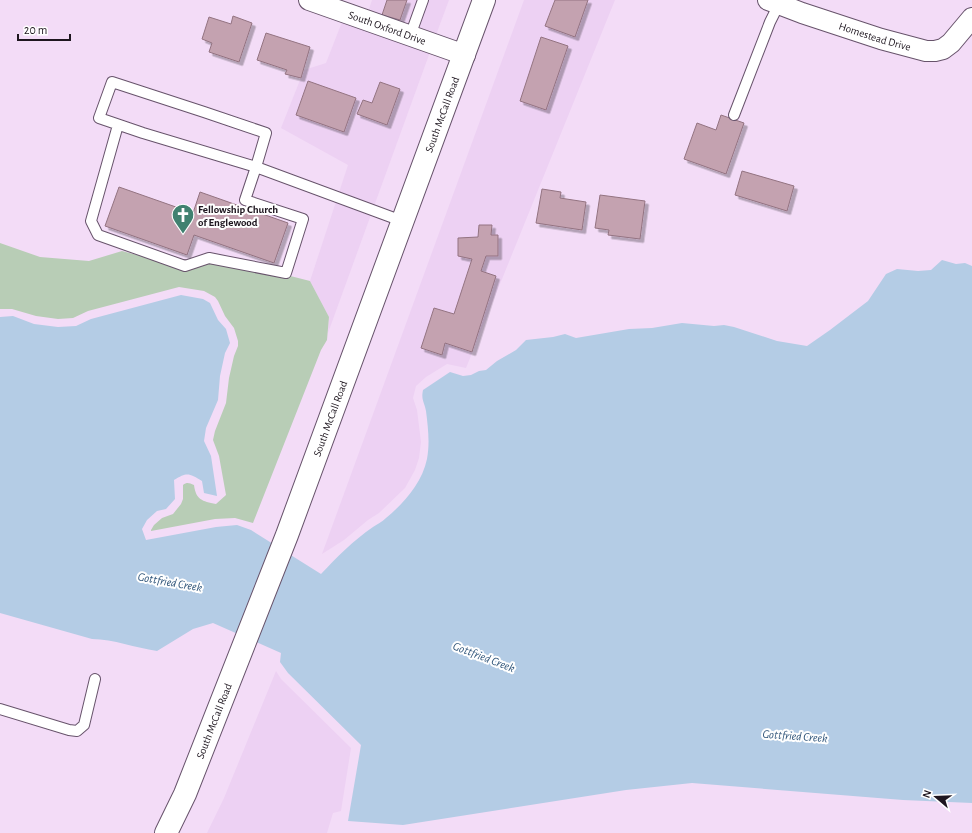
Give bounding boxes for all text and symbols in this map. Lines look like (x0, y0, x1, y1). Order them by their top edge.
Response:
street label: South Oxford Drive (347, 9, 427, 46)
scale bar (18, 16, 70, 42)
street label: Homestead Drive (838, 20, 912, 52)
text: 20 m (24, 24, 47, 36)
street label: South McCall Road (423, 75, 461, 154)
church icon: Fellowship Church of Englewood (170, 202, 196, 235)
place label: Fellowship Church of Englewood (198, 204, 278, 228)
street label: South McCall Road (311, 379, 349, 458)
water label: Gottfried Creek (137, 570, 204, 594)
water label: Gottfried Creek (451, 640, 517, 674)
street label: South McCall Road (194, 681, 234, 760)
water label: Gottfried Creek (762, 728, 828, 744)
north arrow (916, 777, 956, 817)
text: N (921, 788, 933, 799)

